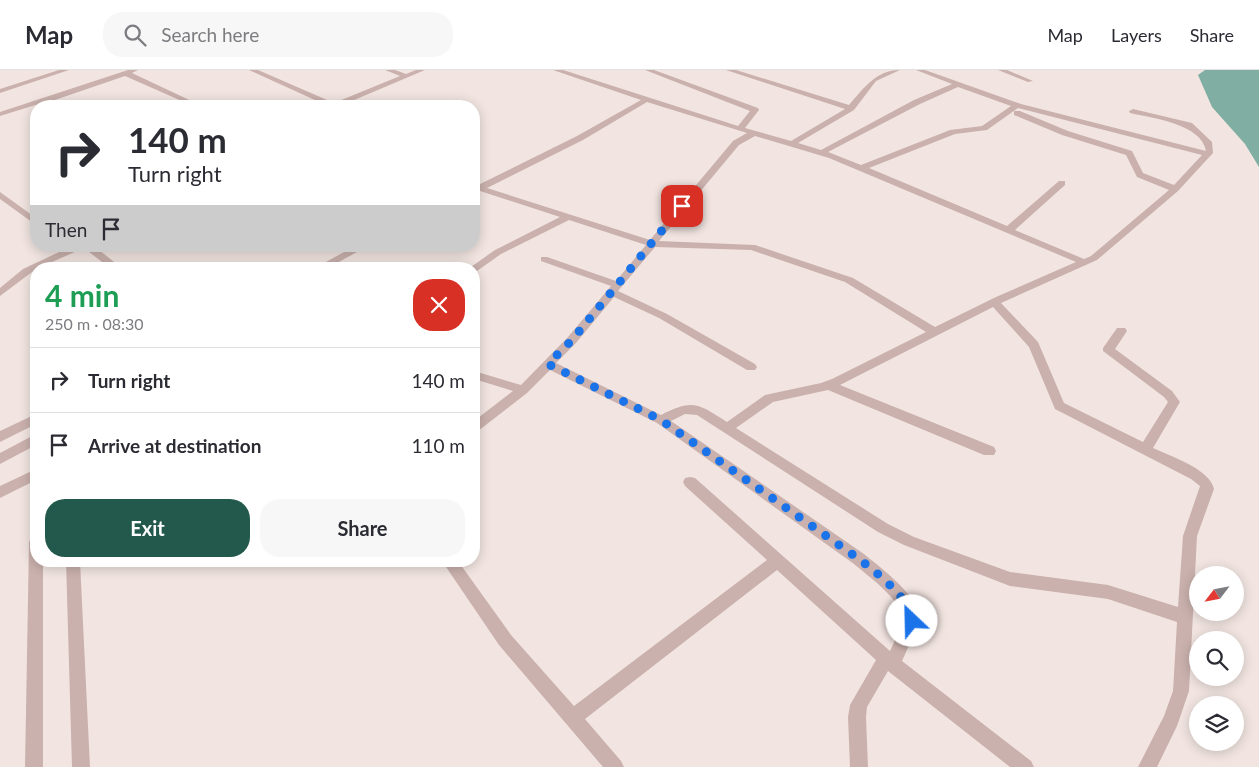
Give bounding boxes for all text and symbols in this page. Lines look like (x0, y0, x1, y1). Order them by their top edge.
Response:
search box (103, 12, 453, 57)
text: Map (25, 20, 73, 49)
icon: search (121, 21, 149, 49)
text: Search here (161, 23, 259, 46)
text: Map (1047, 24, 1083, 46)
text: Layers (1111, 24, 1162, 46)
text: Share (1190, 24, 1234, 46)
text: 140 m (128, 118, 227, 160)
icon: right (45, 120, 110, 185)
text: Turn right (128, 160, 222, 187)
pin (661, 185, 703, 227)
icon: arrive (668, 192, 696, 220)
icon: arrive (97, 215, 125, 243)
text: Then (45, 218, 87, 241)
text: 4 min (45, 277, 119, 313)
button: close (413, 279, 465, 331)
text: 250 m · 08:30 (45, 314, 144, 333)
icon: right (45, 366, 73, 394)
text: Turn right (88, 369, 170, 392)
text: 140 m (411, 369, 465, 392)
icon: arrive (45, 431, 73, 459)
text: Arrive at destination (88, 434, 261, 457)
text: 110 m (411, 434, 465, 457)
button: Exit (45, 499, 250, 557)
button: Share (260, 499, 465, 557)
north arrow (1189, 566, 1244, 621)
map controls (1189, 566, 1244, 751)
position arrow (885, 594, 937, 646)
button: search (1189, 631, 1244, 686)
button: layers (1189, 696, 1244, 751)

